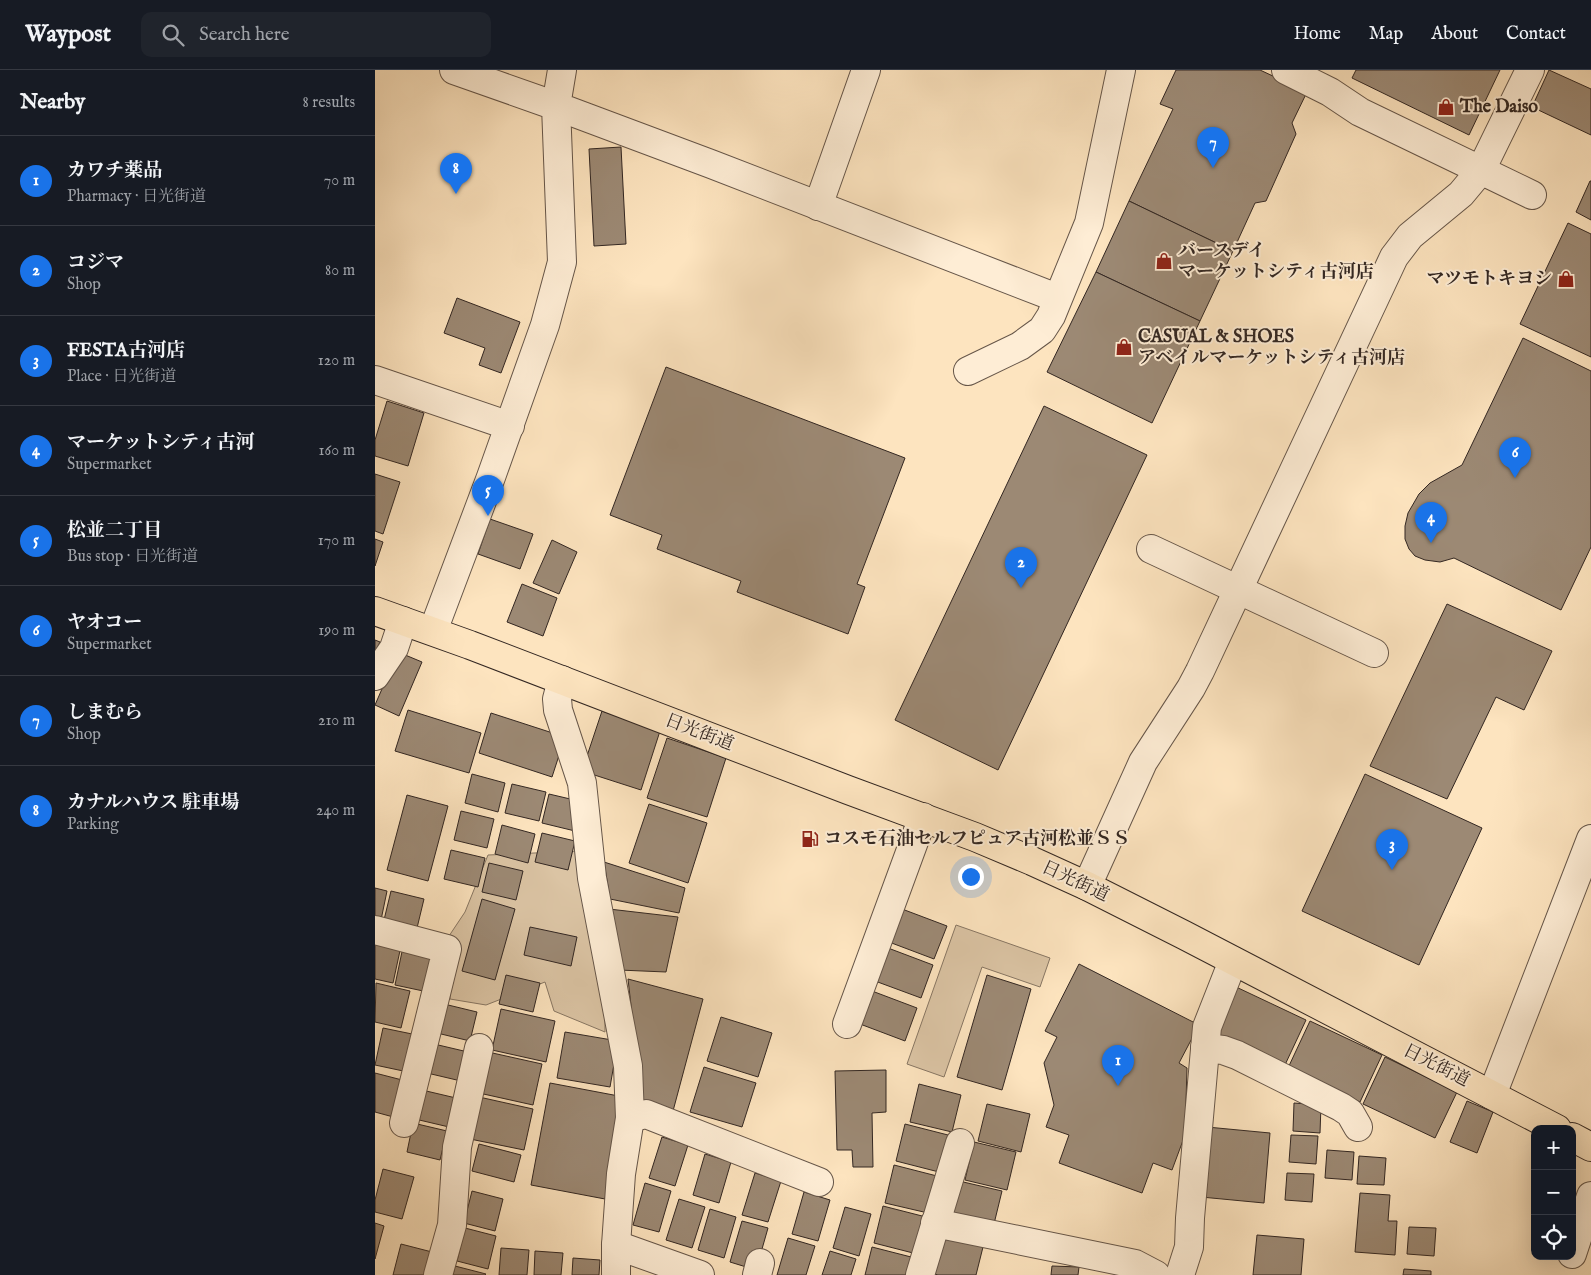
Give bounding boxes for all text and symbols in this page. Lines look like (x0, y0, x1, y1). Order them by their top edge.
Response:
search box (141, 12, 491, 57)
text: Waypost (25, 19, 111, 50)
icon: search (159, 21, 187, 49)
text: Search here (199, 23, 290, 47)
text: Home (1294, 23, 1341, 46)
text: Map (1369, 23, 1403, 46)
text: About (1431, 23, 1478, 46)
text: Contact (1506, 23, 1566, 46)
text: Nearby (20, 89, 85, 116)
text: 8 results (303, 93, 355, 113)
place label: The Daiso (1459, 96, 1538, 119)
shop icon: The Daiso (1436, 97, 1456, 117)
pin: 7 (1197, 127, 1229, 168)
pin: 8 (440, 153, 472, 194)
text: カワチ薬品 (67, 159, 162, 183)
text: 1 (33, 171, 39, 191)
text: 70 m (324, 171, 355, 191)
text: Pharmacy · 日光街道 (67, 187, 206, 207)
place label: バースデイ マーケットシティ古河店 (1178, 240, 1374, 284)
text: コジマ (67, 251, 124, 275)
shop icon: バースデイ マーケットシティ古河店 (1154, 251, 1174, 271)
text: 2 (32, 261, 40, 281)
text: 80 m (325, 261, 355, 281)
place label: マツモトキヨシ (1427, 268, 1552, 291)
shop icon: マツモトキヨシ (1556, 269, 1576, 289)
text: Shop (67, 275, 101, 295)
place label: CASUAL & SHOES アベイルマーケットシティ古河店 (1138, 326, 1405, 370)
shop icon: CASUAL & SHOES アベイルマーケットシティ古河店 (1114, 337, 1134, 357)
text: FESTA古河店 (67, 339, 185, 363)
text: 3 (33, 351, 39, 371)
text: 120 m (318, 351, 355, 371)
text: Place · 日光街道 (67, 367, 176, 387)
text: マーケットシティ古河 (67, 431, 255, 455)
pin: 6 (1499, 437, 1531, 478)
text: 4 (32, 441, 40, 461)
text: 160 m (319, 441, 355, 461)
text: Supermarket (67, 455, 152, 475)
pin: 5 (472, 475, 504, 516)
pin: 4 (1415, 502, 1447, 543)
text: 松並二丁目 (67, 519, 162, 543)
text: 5 (33, 531, 39, 551)
text: 170 m (318, 531, 355, 551)
text: Bus stop · 日光街道 (67, 547, 198, 567)
pin: 2 (1005, 547, 1037, 588)
text: ヤオコー (67, 611, 142, 635)
text: 6 (33, 621, 39, 641)
text: 190 m (318, 621, 355, 641)
text: Supermarket (67, 635, 152, 655)
text: しまむら (67, 701, 143, 725)
street label: 日光街道 (661, 709, 737, 757)
text: 7 (32, 711, 40, 731)
text: 210 m (318, 711, 355, 731)
text: Shop (67, 725, 101, 745)
text: カナルハウス 駐車場 (67, 791, 239, 815)
text: 8 (33, 801, 39, 821)
text: 240 m (316, 801, 355, 821)
text: Parking (67, 815, 119, 835)
place label: コスモ石油セルフピュア古河松並ＳＳ (824, 828, 1130, 851)
fuel station icon: コスモ石油セルフピュア古河松並ＳＳ (800, 829, 820, 849)
pin: 3 (1376, 829, 1408, 870)
street label: 日光街道 (1038, 856, 1112, 908)
your location (958, 864, 984, 890)
street label: 日光街道 (1399, 1039, 1473, 1093)
pin: 1 (1102, 1045, 1134, 1086)
map controls (1531, 1125, 1576, 1260)
button: + (1531, 1125, 1576, 1170)
button: − (1531, 1170, 1576, 1215)
button: locate (1531, 1215, 1576, 1260)

